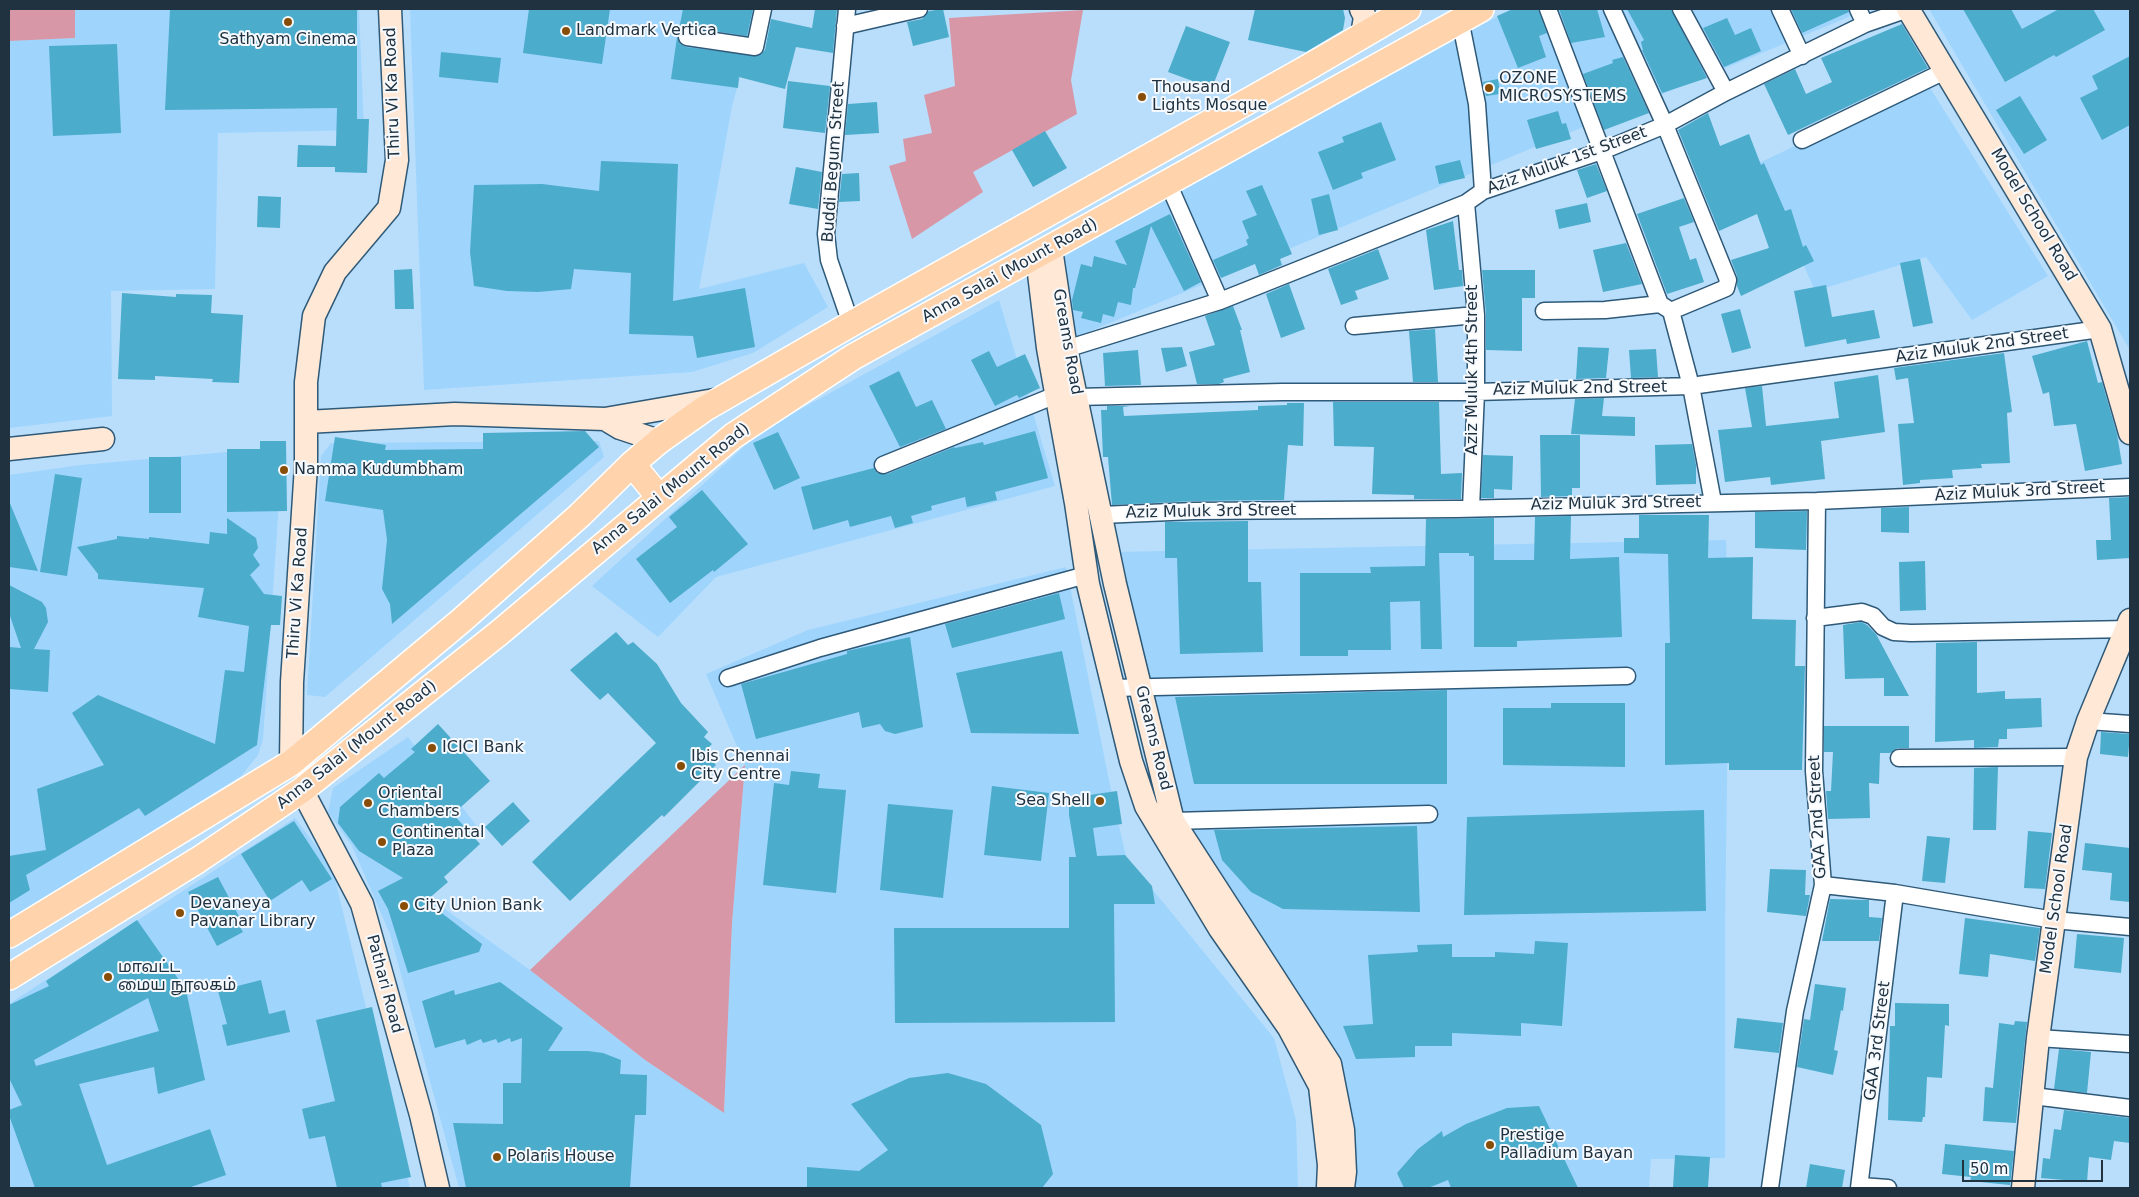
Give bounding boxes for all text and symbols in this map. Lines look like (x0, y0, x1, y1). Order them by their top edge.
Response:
marker: Sathyam Cinema (282, 16, 294, 28)
place label: Landmark Vertica (576, 21, 717, 41)
marker: Landmark Vertica (560, 25, 572, 37)
street label: Thiru Vi Ka Road (381, 27, 405, 159)
place label: Sathyam Cinema (219, 30, 357, 50)
place label: OZONE MICROSYSTEMS (1499, 69, 1626, 107)
place label: Thousand Lights Mosque (1152, 78, 1267, 116)
street label: Buddi Begum Street (819, 81, 849, 243)
marker: OZONE MICROSYSTEMS (1483, 82, 1495, 94)
marker: Thousand Lights Mosque (1136, 91, 1148, 103)
street label: Aziz Muluk 1st Street (1484, 123, 1650, 199)
street label: Model School Road (1986, 145, 2080, 285)
street label: Anna Salai (Mount Road) (919, 215, 1101, 327)
street label: Aziz Muluk 4th Street (1463, 285, 1483, 455)
street label: Greams Road (1048, 287, 1086, 397)
street label: Aziz Muluk 2nd Street (1894, 324, 2070, 368)
street label: Aziz Muluk 2nd Street (1493, 378, 1667, 400)
street label: Anna Salai (Mount Road) (588, 419, 754, 559)
place label: Namma Kudumbham (294, 460, 463, 480)
marker: Namma Kudumbham (278, 464, 290, 476)
street label: Aziz Muluk 3rd Street (1934, 478, 2106, 506)
street label: Aziz Muluk 3rd Street (1531, 493, 1701, 515)
street label: Aziz Muluk 3rd Street (1126, 501, 1296, 523)
street label: Thiru Vi Ka Road (284, 527, 312, 659)
street label: Anna Salai (Mount Road) (273, 677, 441, 813)
street label: Greams Road (1131, 684, 1175, 792)
place label: ICICI Bank (442, 738, 524, 758)
marker: ICICI Bank (426, 742, 438, 754)
place label: Ibis Chennai City Centre (691, 747, 789, 785)
street label: GAA 2nd Street (1805, 755, 1831, 879)
marker: Ibis Chennai City Centre (675, 760, 687, 772)
place label: Oriental Chambers (378, 784, 460, 822)
place label: Sea Shell (1016, 791, 1090, 811)
marker: Sea Shell (1094, 795, 1106, 807)
marker: Oriental Chambers (362, 797, 374, 809)
place label: Continental Plaza (392, 823, 484, 861)
street label: Model School Road (2037, 823, 2077, 975)
marker: Continental Plaza (376, 836, 388, 848)
place label: Devaneya Pavanar Library (190, 894, 316, 932)
place label: City Union Bank (414, 896, 542, 916)
marker: City Union Bank (398, 900, 410, 912)
marker: Devaneya Pavanar Library (174, 907, 186, 919)
street label: Pathari Road (362, 933, 406, 1035)
place label: மாவட்ட மைய நூலகம் (118, 958, 236, 996)
marker: மாவட்ட மைய நூலகம் (102, 971, 114, 983)
street label: GAA 3rd Street (1861, 980, 1895, 1102)
place label: Prestige Palladium Bayan (1500, 1126, 1633, 1164)
marker: Prestige Palladium Bayan (1484, 1139, 1496, 1151)
place label: Polaris House (507, 1147, 615, 1167)
scale bar (1964, 1150, 2105, 1182)
marker: Polaris House (491, 1151, 503, 1163)
text: 50 m (1970, 1160, 2008, 1178)

